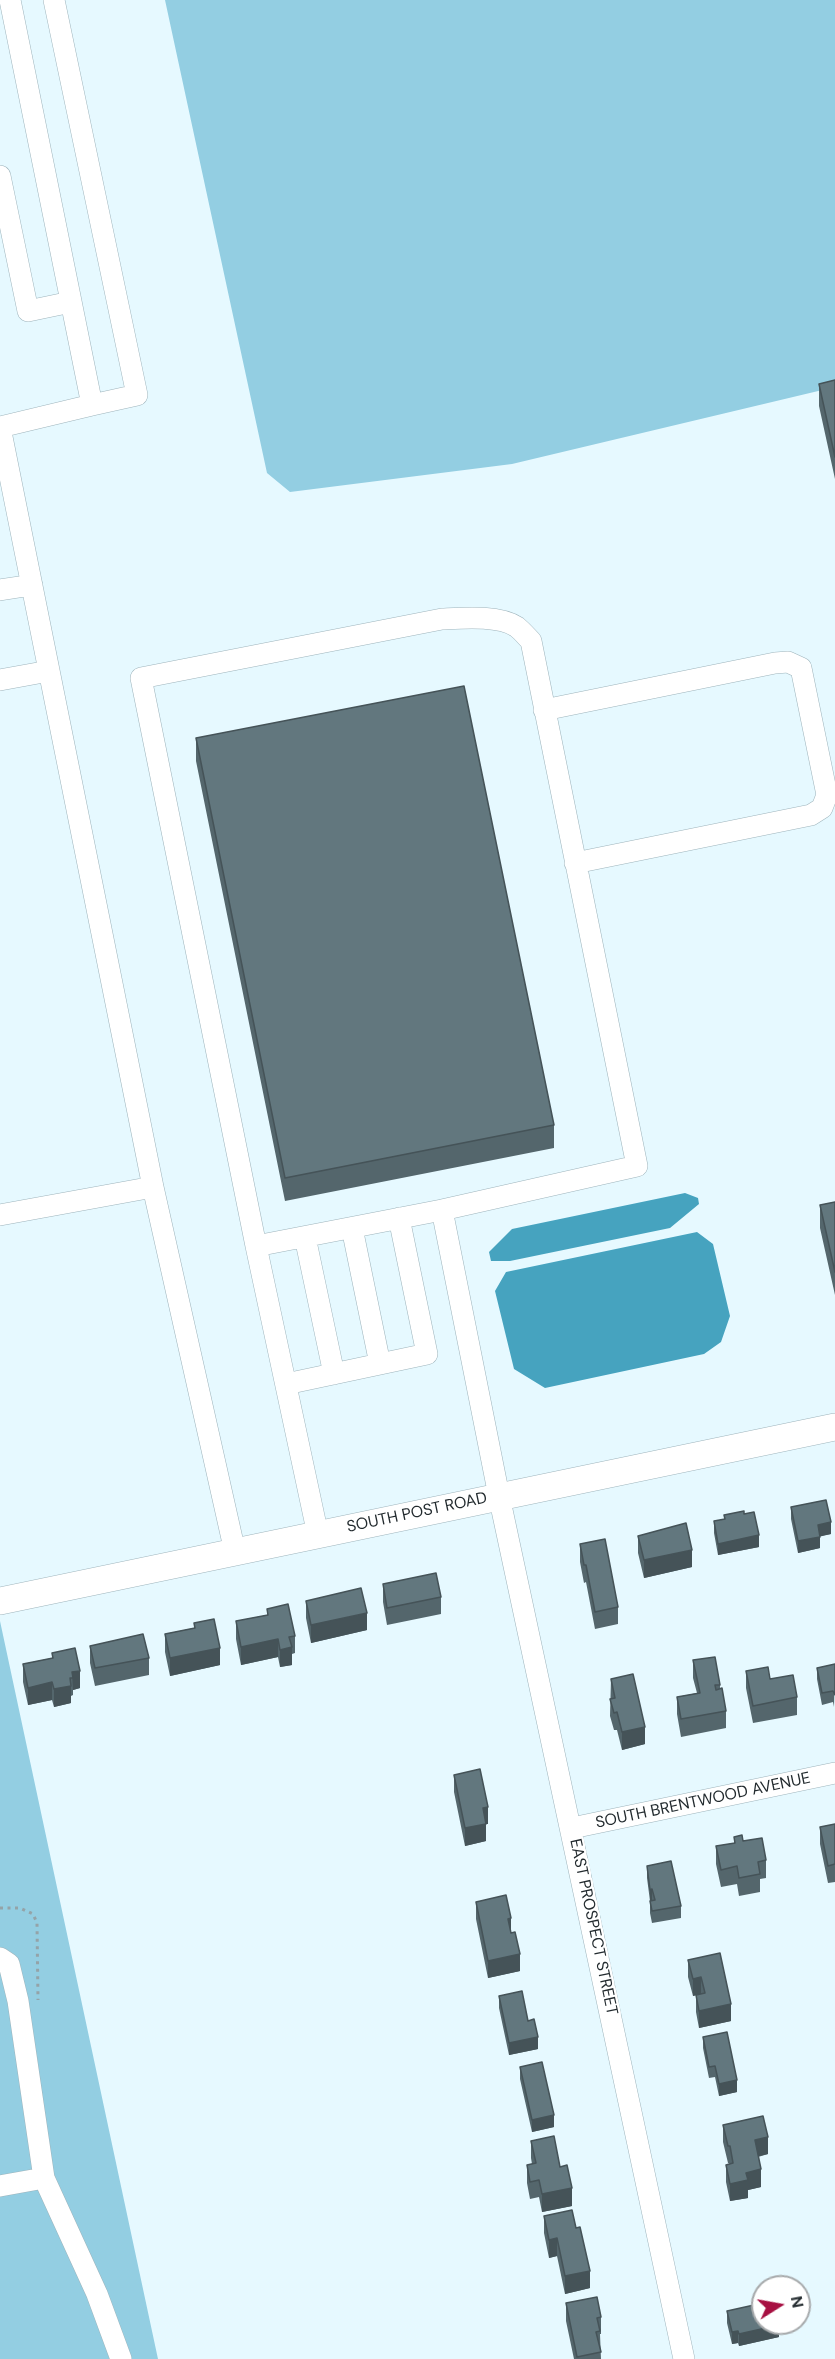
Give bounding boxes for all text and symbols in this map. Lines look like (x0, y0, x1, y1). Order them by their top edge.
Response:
street label: SOUTH POST ROAD (345, 1489, 489, 1537)
street label: SOUTH BRENTWOOD AVENUE (594, 1769, 812, 1833)
street label: EAST PROSPECT STREET (565, 1837, 621, 2017)
north arrow (751, 2275, 811, 2335)
text: N (786, 2294, 809, 2310)

